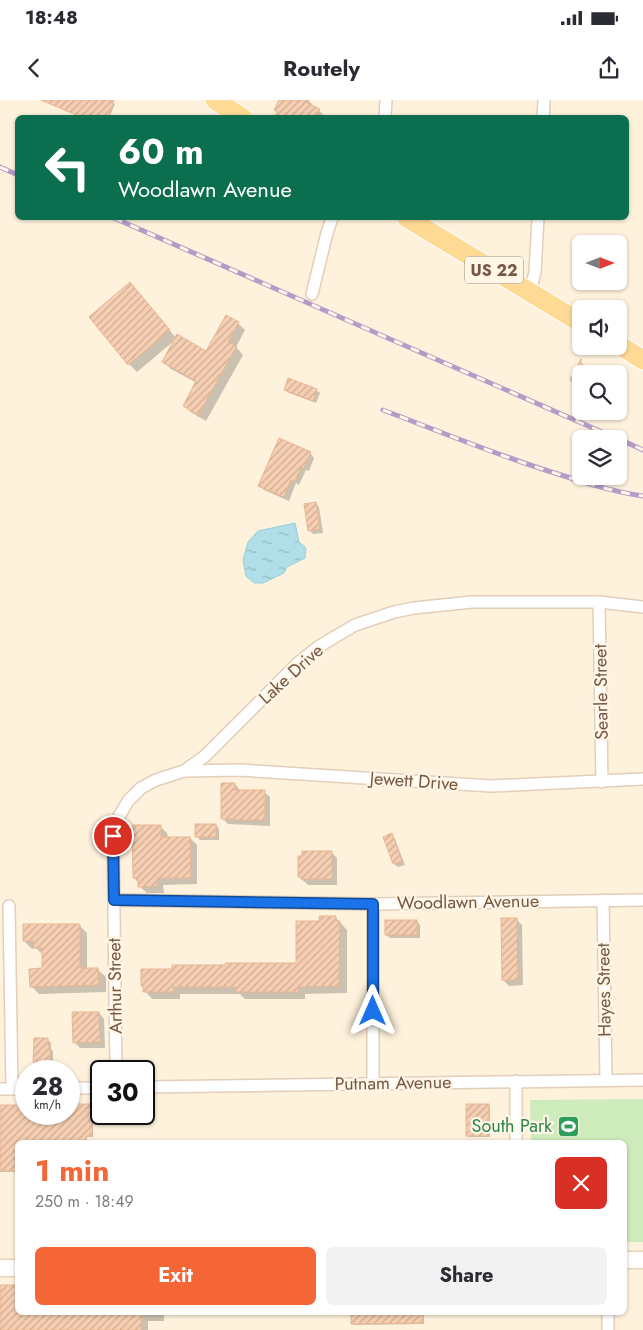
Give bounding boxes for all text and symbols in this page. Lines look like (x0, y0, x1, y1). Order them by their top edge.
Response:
text: 18:48 (25, 4, 78, 31)
text: Routely (283, 52, 360, 84)
icon: back (20, 54, 48, 82)
icon: share (595, 54, 623, 82)
text: 60 m (118, 127, 204, 177)
icon: left (35, 135, 100, 200)
text: Woodlawn Avenue (118, 173, 292, 205)
north arrow (572, 235, 628, 290)
map controls (572, 235, 627, 485)
road number: US 22 (465, 256, 523, 284)
button: sound (572, 300, 627, 355)
button: search (572, 365, 627, 420)
button: layers (572, 430, 627, 485)
street label: Lake Drive (253, 638, 329, 710)
street label: Searle Street (587, 643, 615, 740)
street label: Jewett Drive (367, 765, 459, 797)
pin (92, 815, 134, 857)
icon: arrive (99, 822, 127, 850)
street label: Woodlawn Avenue (397, 888, 539, 916)
street label: Arthur Street (101, 937, 129, 1034)
street label: Hayes Street (590, 942, 618, 1037)
position arrow (346, 984, 398, 1036)
speed limit sign: 30 (90, 1060, 155, 1125)
text: 28 (31, 1068, 64, 1104)
street label: Putnam Avenue (334, 1069, 452, 1097)
text: km/h (34, 1096, 61, 1114)
place label: South Park (472, 1113, 552, 1139)
sports icon: South Park (556, 1114, 580, 1138)
text: 1 min (35, 1149, 109, 1192)
button: close (555, 1157, 607, 1209)
text: 250 m · 18:49 (35, 1190, 134, 1213)
button: Exit (35, 1247, 316, 1305)
button: Share (326, 1247, 607, 1305)

